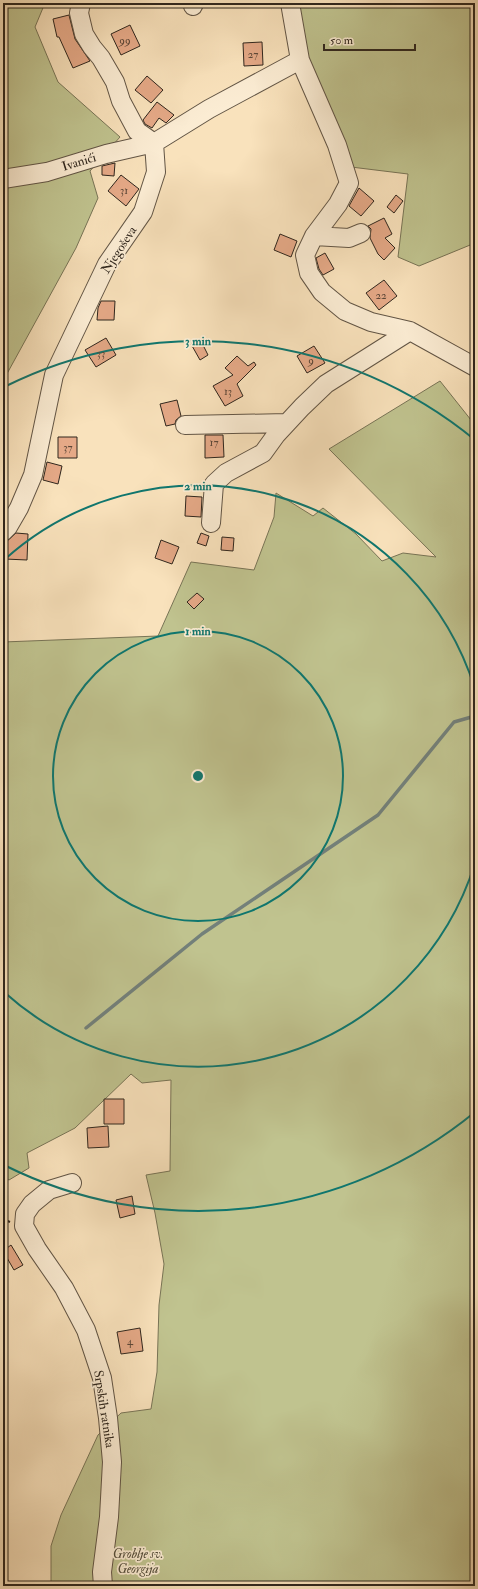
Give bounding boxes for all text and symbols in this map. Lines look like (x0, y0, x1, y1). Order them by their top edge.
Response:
scale bar (324, 26, 415, 52)
text: 50 m (330, 33, 354, 48)
house number: 99 (118, 34, 131, 47)
house number: 27 (248, 48, 258, 61)
street label: Ivanići (60, 149, 98, 175)
house number: 31 (120, 184, 128, 197)
street label: Njegoševa (98, 223, 141, 277)
house number: 22 (375, 289, 387, 302)
text: 3 min (185, 334, 212, 349)
house number: 33 (97, 347, 105, 360)
house number: 9 (307, 354, 314, 367)
house number: 13 (224, 385, 232, 398)
house number: 17 (210, 436, 218, 449)
house number: 37 (63, 441, 73, 454)
text: 2 min (184, 479, 212, 494)
text: 1 min (185, 624, 212, 639)
centre of rings (191, 769, 205, 783)
house number: 4 (127, 1335, 134, 1348)
street label: Srpskih ratnika (89, 1369, 118, 1450)
park label: Groblje sv. Georgija (113, 1546, 163, 1577)

